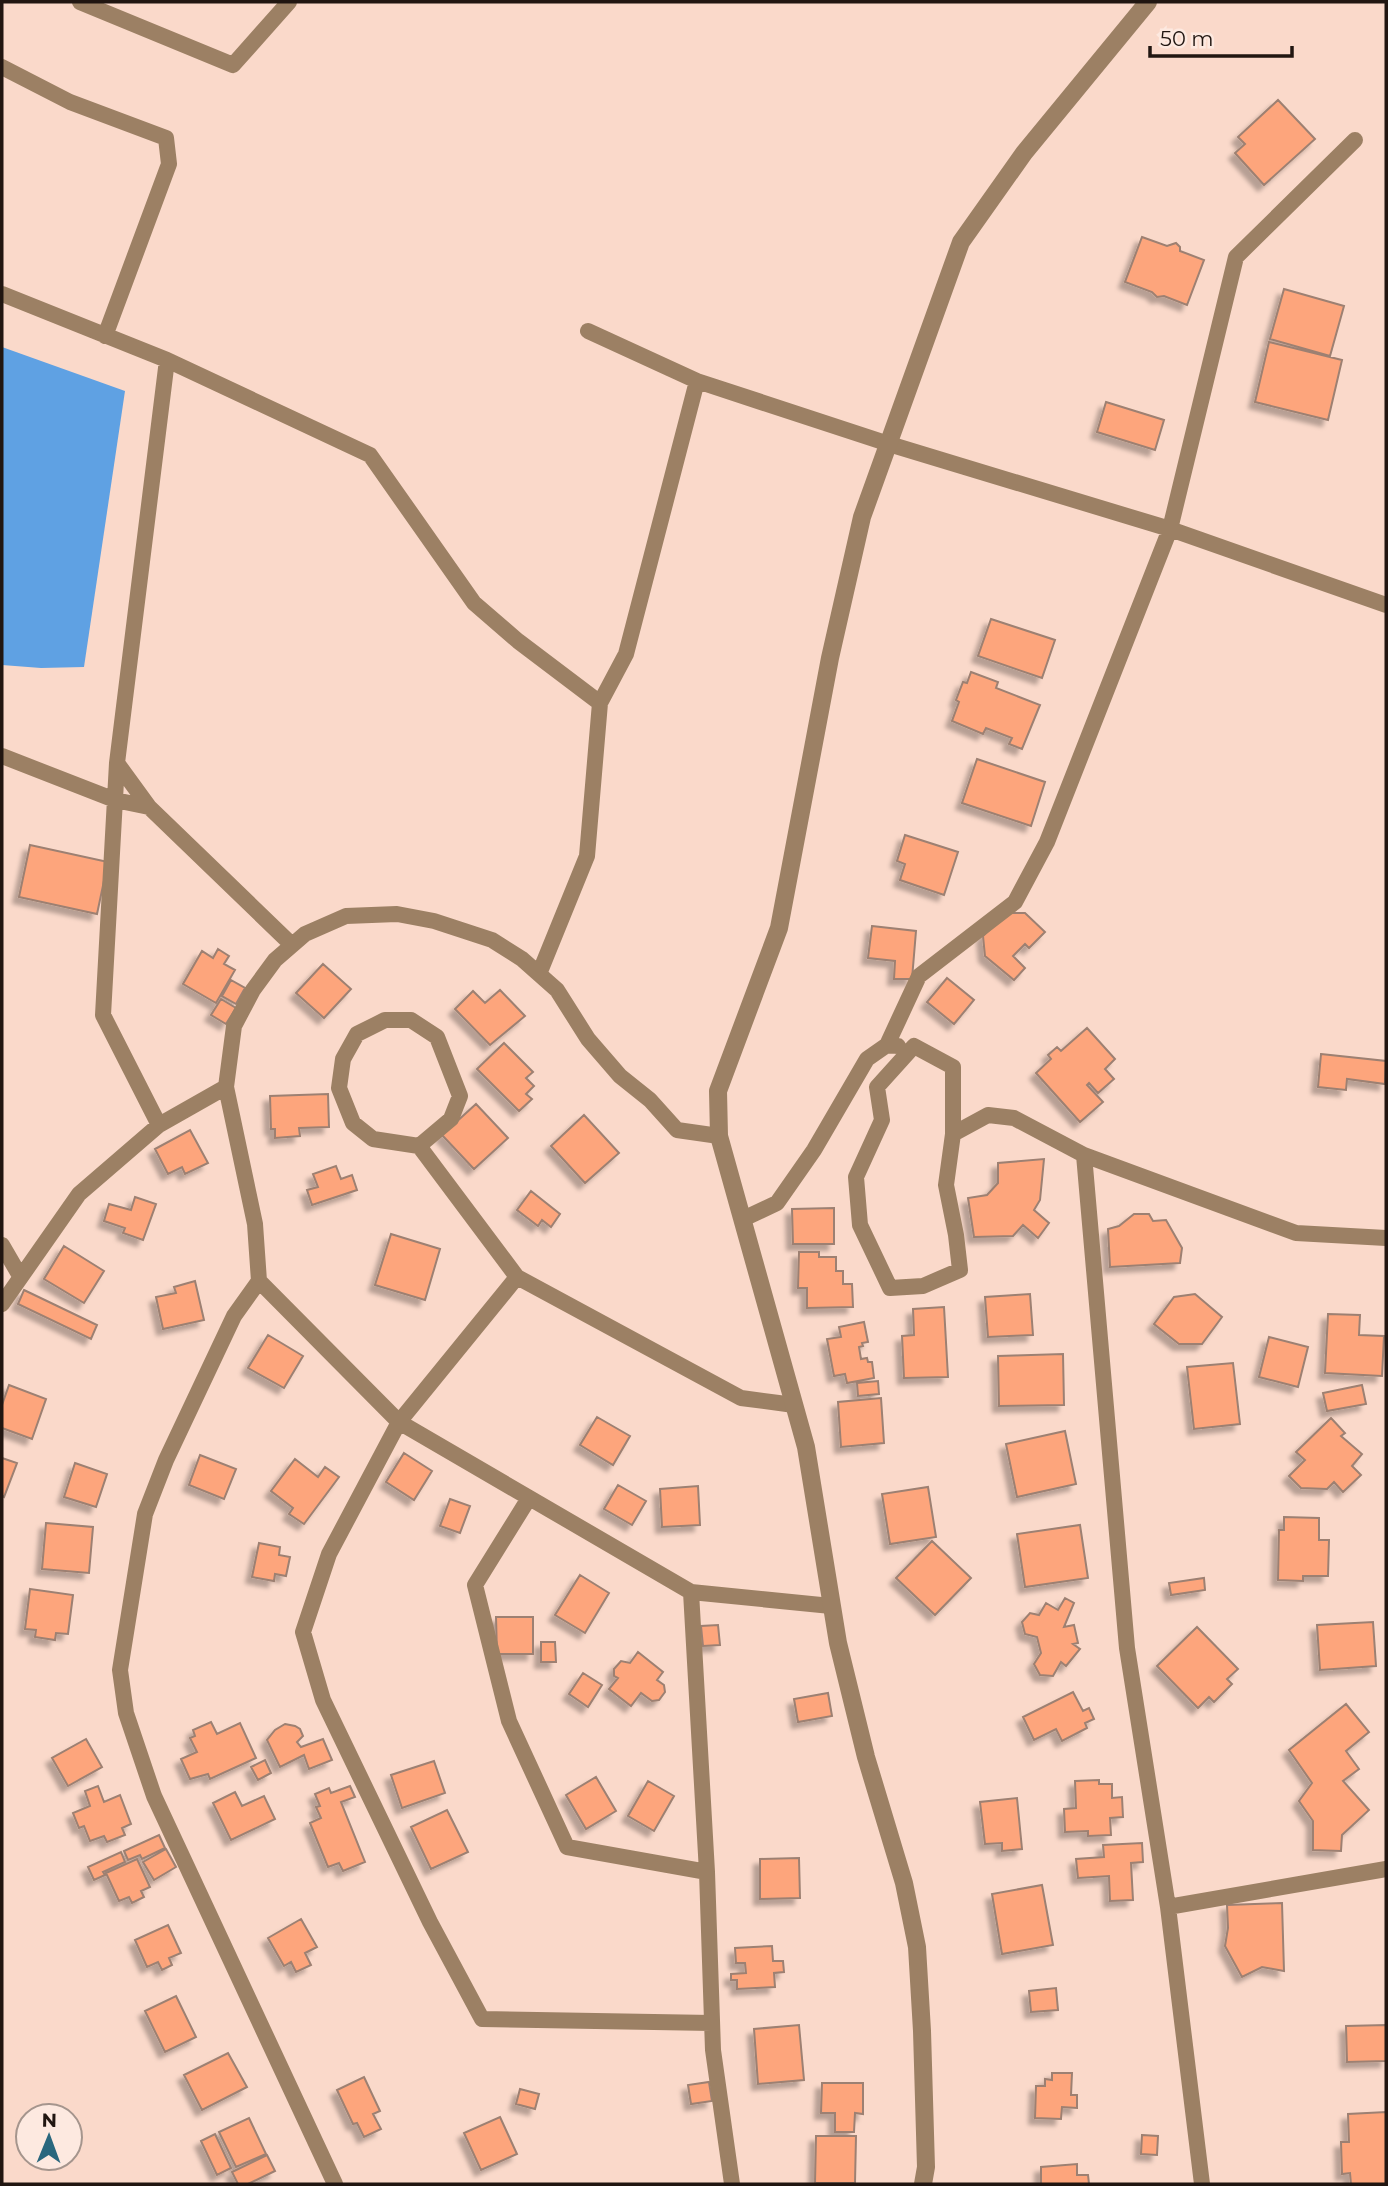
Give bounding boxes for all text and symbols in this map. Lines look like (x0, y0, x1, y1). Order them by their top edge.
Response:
scale bar (1150, 14, 1292, 58)
text: 50 m (1160, 26, 1214, 51)
north arrow (14, 2102, 84, 2172)
text: N (41, 2109, 57, 2132)

